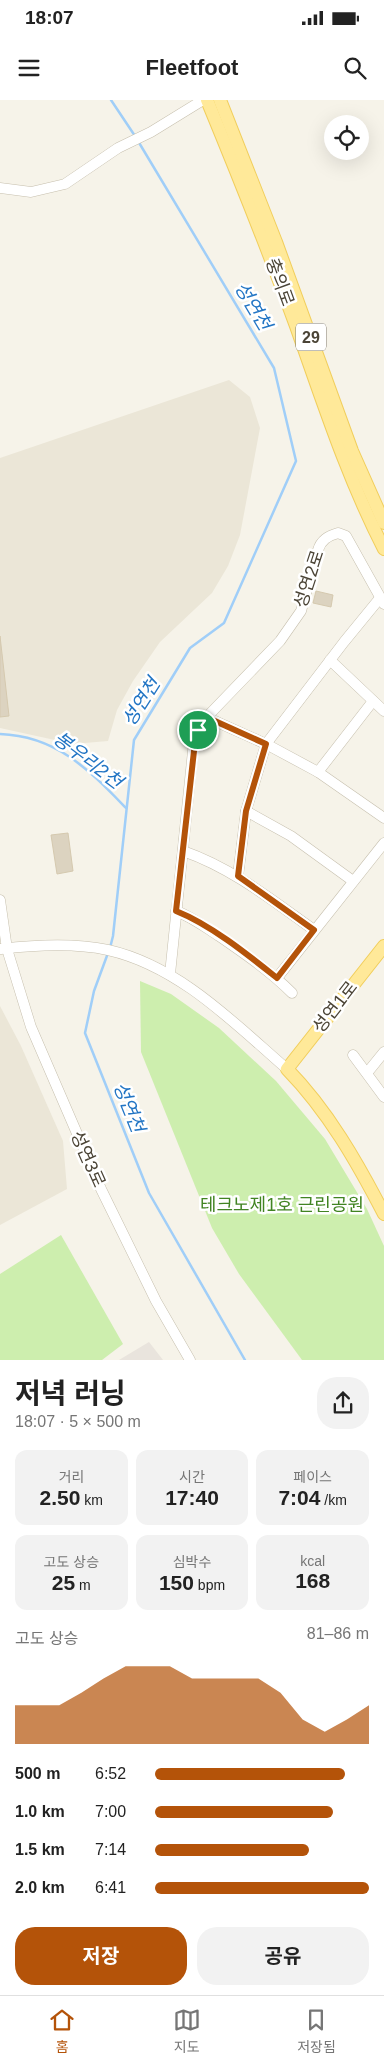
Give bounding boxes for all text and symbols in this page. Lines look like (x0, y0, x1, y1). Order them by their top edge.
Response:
text: 18:07 (25, 7, 74, 28)
icon: menu (15, 54, 43, 82)
icon: search (341, 54, 369, 82)
text: Fleetfoot (146, 55, 238, 80)
map controls (324, 115, 369, 160)
button: locate (324, 115, 369, 160)
street label: 충의로 (262, 255, 298, 309)
water label: 성연천 (230, 278, 276, 335)
road number: 29 (296, 323, 326, 350)
street label: 성연2로 (290, 548, 328, 610)
water label: 성연천 (118, 673, 165, 730)
pin (177, 709, 219, 751)
icon: arrive (184, 716, 212, 744)
water label: 봉우리2천 (50, 727, 128, 794)
street label: 성연1로 (309, 977, 361, 1037)
water label: 성연천 (109, 1079, 149, 1137)
street label: 성연3로 (67, 1128, 109, 1190)
park label: 테크노제1호 근린공원 (200, 1195, 364, 1215)
button: share (317, 1377, 369, 1429)
text: 저녁 러닝 (15, 1378, 126, 1409)
text: 18:07 · 5 × 500 m (15, 1413, 141, 1430)
text: 거리 (58, 1469, 84, 1485)
text: 시간 (179, 1469, 205, 1485)
text: 페이스 (293, 1469, 332, 1485)
text: 2.50 (40, 1486, 80, 1509)
text: 17:40 (165, 1486, 219, 1509)
text: 7:04 (278, 1486, 320, 1509)
text: km (80, 1492, 103, 1508)
text: /km (320, 1492, 347, 1508)
text: kcal (300, 1553, 325, 1569)
text: 고도 상승 (44, 1554, 99, 1570)
text: 심박수 (173, 1554, 211, 1570)
text: 168 (295, 1569, 330, 1592)
text: 25 (52, 1571, 75, 1594)
text: 150 (159, 1571, 194, 1594)
text: m (75, 1577, 91, 1593)
text: bpm (194, 1577, 225, 1593)
text: 81–86 m (307, 1625, 369, 1642)
text: 고도 상승 (15, 1630, 78, 1647)
text: 500 m (15, 1765, 60, 1782)
text: 6:52 (95, 1765, 126, 1782)
text: 1.0 km (15, 1803, 65, 1820)
text: 7:00 (95, 1803, 126, 1820)
text: 1.5 km (15, 1841, 65, 1858)
text: 7:14 (95, 1841, 126, 1858)
text: 2.0 km (15, 1879, 65, 1896)
text: 6:41 (95, 1879, 126, 1896)
button: 저장 (15, 1927, 187, 1985)
button: 공유 (197, 1927, 369, 1985)
tab: 홈 (48, 2006, 76, 2056)
tab: 지도 (173, 2006, 201, 2056)
tab: 저장됨 (297, 2006, 336, 2056)

